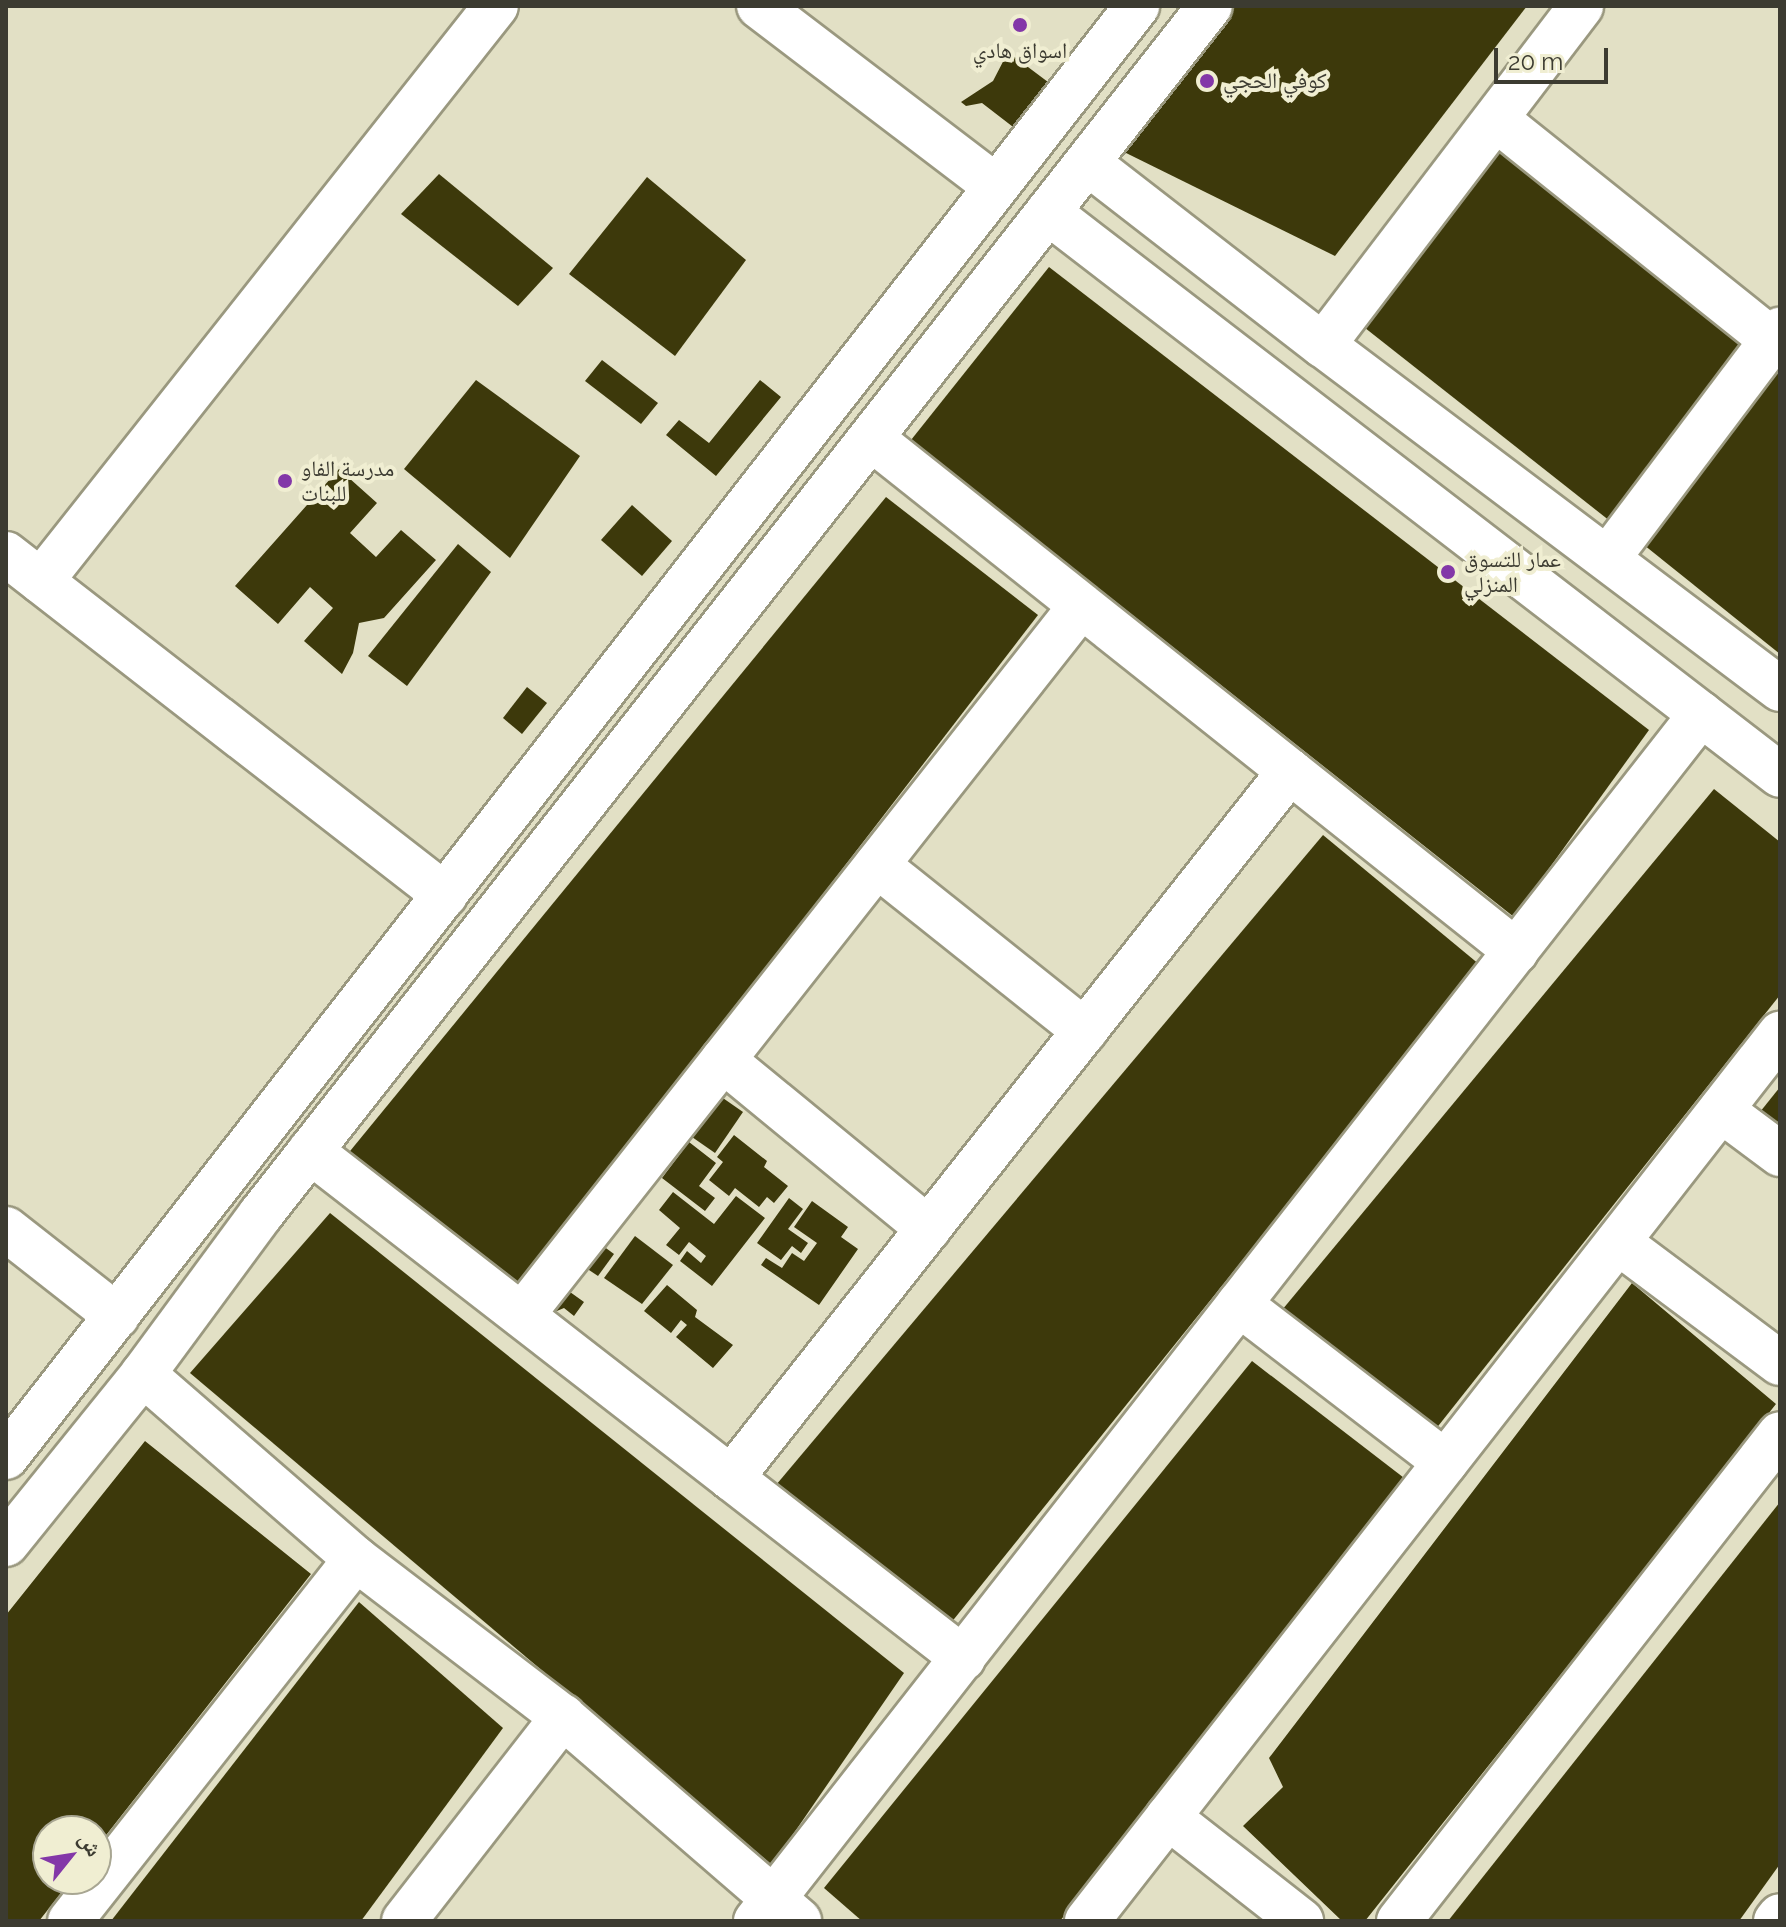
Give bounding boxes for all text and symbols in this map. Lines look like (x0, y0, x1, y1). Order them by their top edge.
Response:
marker: اسواق هادي (1011, 16, 1029, 34)
scale bar (1498, 32, 1612, 82)
place label: اسواق هادي (973, 38, 1067, 64)
text: 20 m (1508, 47, 1563, 76)
place label: كوفي الحجي (1223, 68, 1327, 94)
marker: كوفي الحجي (1198, 72, 1216, 90)
place label: مدرسة الفاو للبنات (301, 455, 394, 506)
marker: مدرسة الفاو للبنات (276, 472, 294, 490)
place label: عمار للتسوق المنزلي (1464, 546, 1561, 598)
marker: عمار للتسوق المنزلي (1439, 563, 1457, 581)
north arrow (32, 1815, 112, 1895)
text: ش (74, 1827, 108, 1861)

